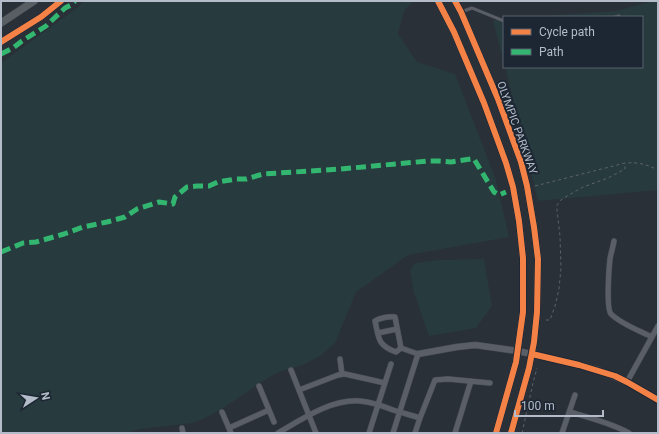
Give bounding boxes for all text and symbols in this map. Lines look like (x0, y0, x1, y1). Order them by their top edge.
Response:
legend (503, 16, 643, 68)
text: Cycle path (539, 25, 595, 39)
text: Path (539, 45, 564, 59)
street label: OLYMPIC PARKWAY (494, 80, 540, 177)
north arrow (16, 378, 56, 418)
text: N (38, 391, 53, 401)
scale bar (515, 392, 603, 418)
text: 100 m (521, 399, 555, 413)

